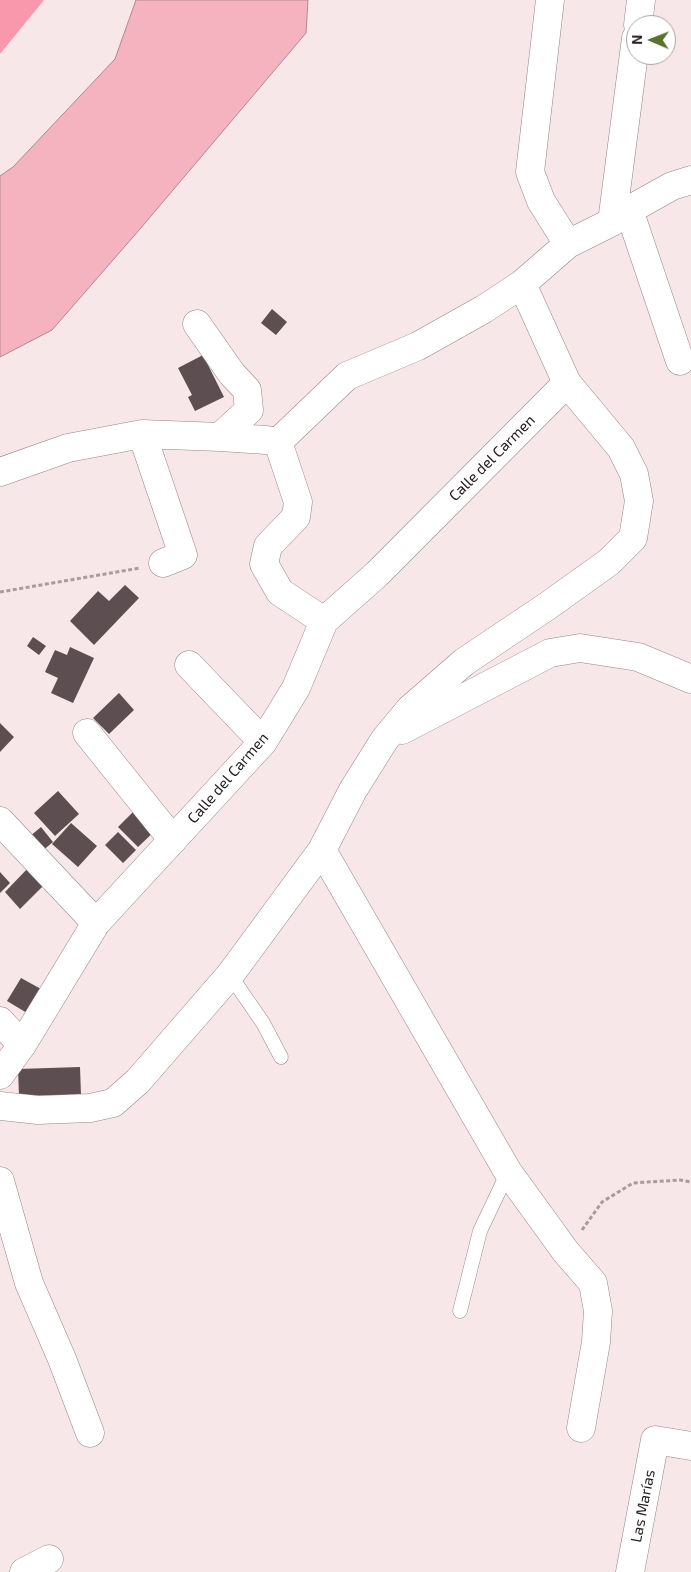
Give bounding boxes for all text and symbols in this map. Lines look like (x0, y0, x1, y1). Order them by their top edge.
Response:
north arrow (626, 15, 676, 65)
text: N (628, 35, 645, 45)
street label: Calle del Carmen (445, 411, 539, 505)
street label: Calle del Carmen (184, 729, 272, 827)
street label: Las Marías (627, 1468, 659, 1544)

